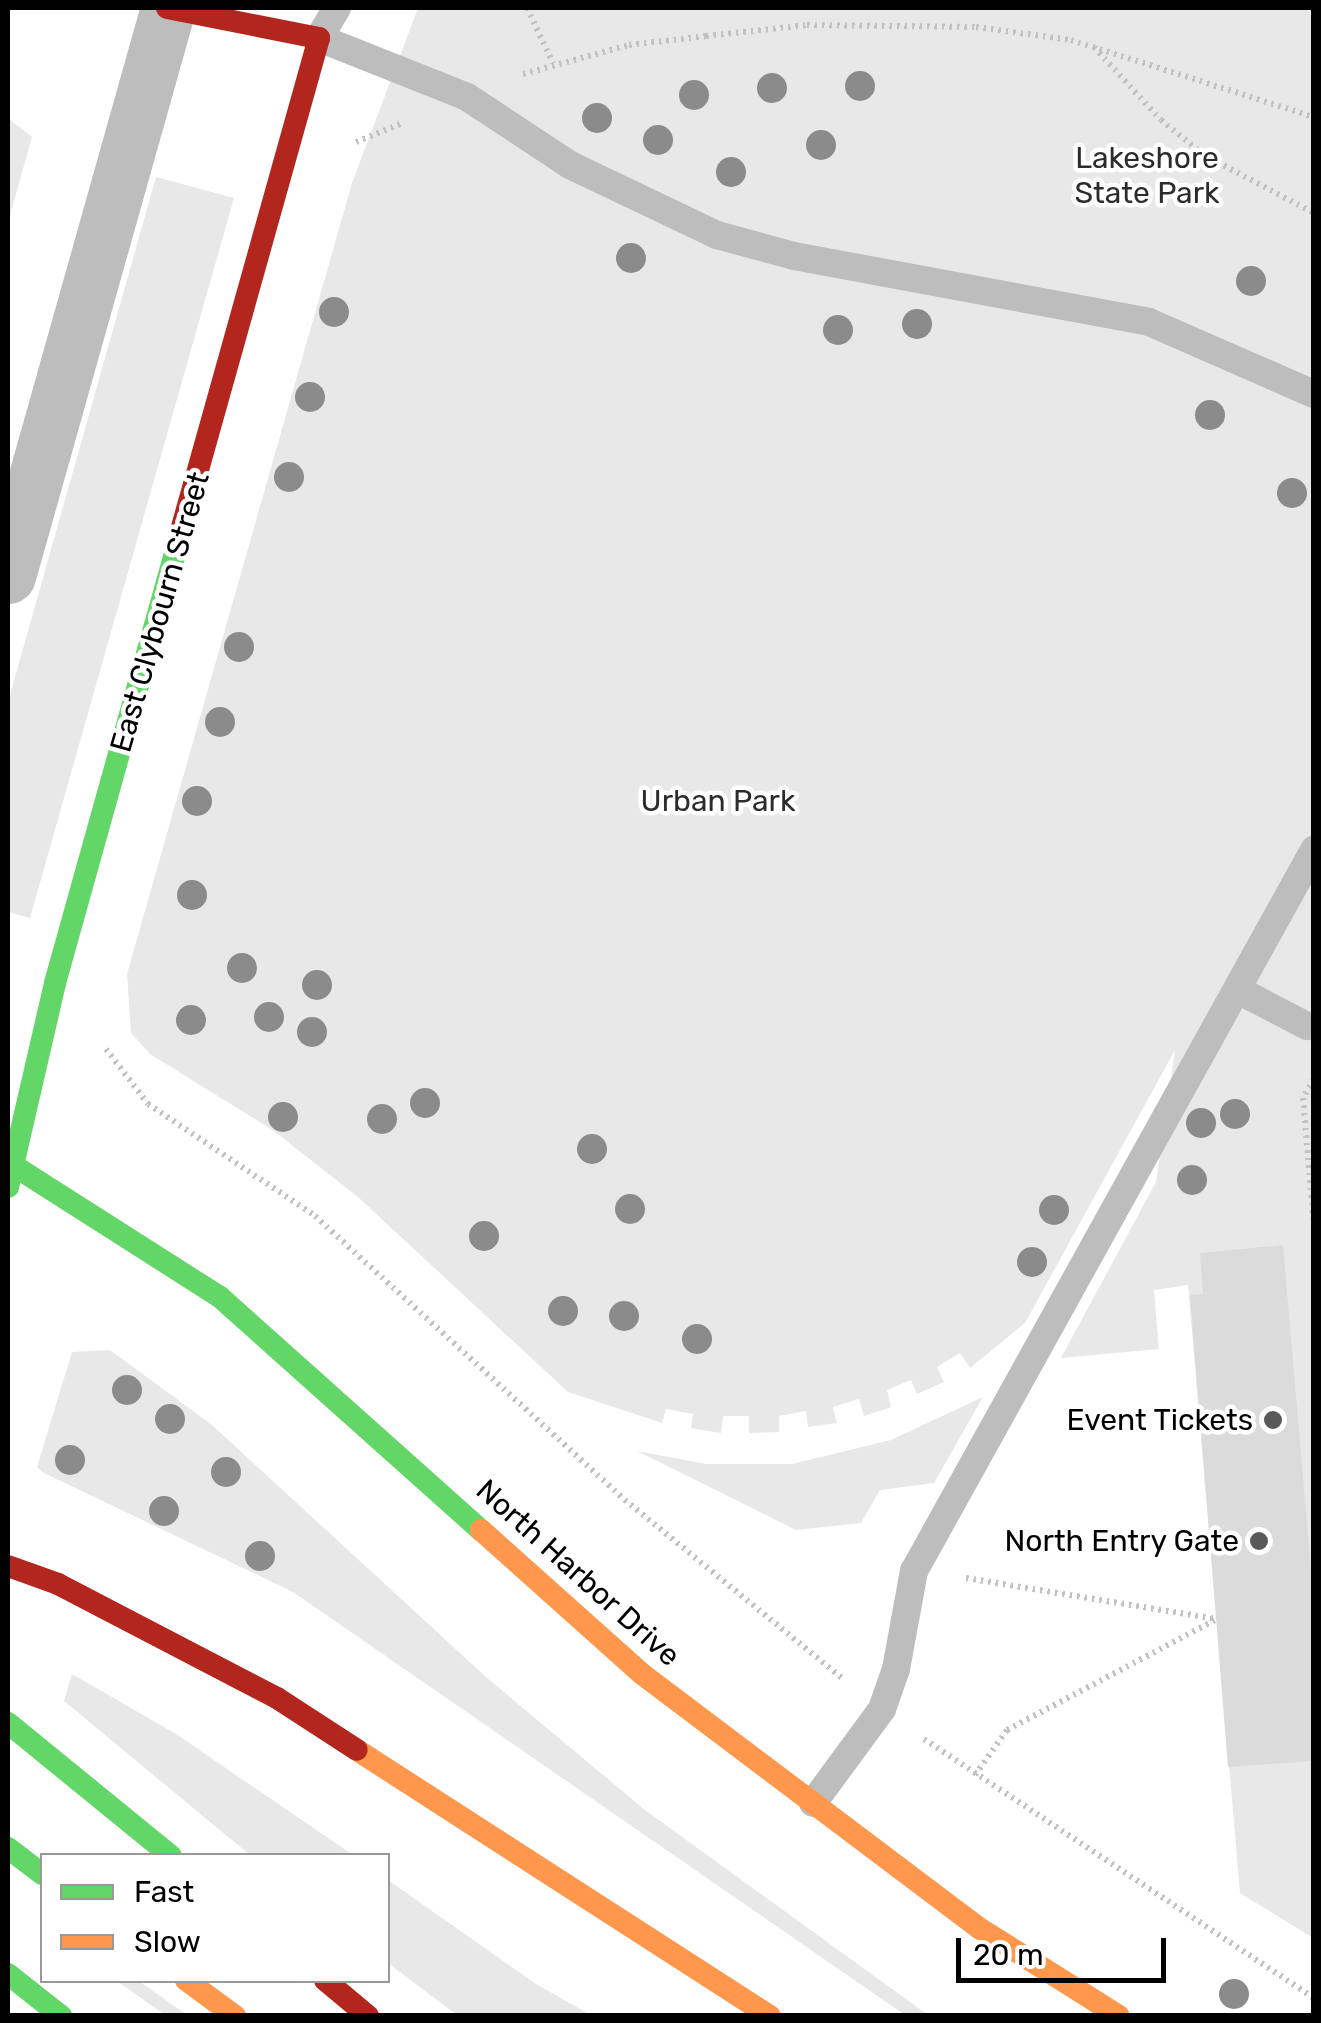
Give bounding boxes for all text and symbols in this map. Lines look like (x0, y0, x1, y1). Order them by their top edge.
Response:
park label: Lakeshore State Park (1074, 140, 1220, 210)
street label: East Clybourn Street (103, 468, 217, 756)
park label: Urban Park (641, 783, 795, 819)
place label: Event Tickets (1066, 1402, 1253, 1438)
marker: Event Tickets (1262, 1409, 1284, 1431)
street label: North Harbor Drive (469, 1472, 687, 1674)
place label: North Entry Gate (1004, 1523, 1239, 1559)
marker: North Entry Gate (1248, 1530, 1270, 1552)
legend (40, 1853, 390, 1983)
text: Fast (134, 1874, 194, 1910)
scale bar (961, 1918, 1171, 1980)
text: Slow (134, 1924, 201, 1960)
text: 20 m (973, 1937, 1044, 1973)

